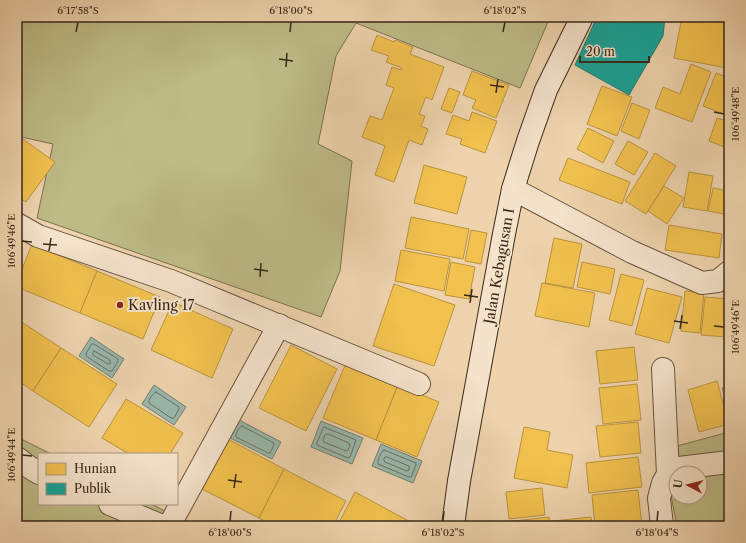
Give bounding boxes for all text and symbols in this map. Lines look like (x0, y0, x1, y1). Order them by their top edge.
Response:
text: 6°17'58"S (57, 4, 99, 17)
text: 6°18'00"S (269, 4, 313, 17)
text: 6°18'02"S (483, 4, 527, 17)
scale bar (580, 38, 649, 64)
text: 20 m (586, 44, 615, 59)
text: 106°49'48"E (729, 87, 742, 141)
street label: Jalan Kebagusan I (480, 207, 518, 327)
text: 106°49'46"E (5, 214, 18, 268)
place label: Kavling 17 (128, 296, 195, 314)
marker: Kavling 17 (115, 300, 125, 310)
text: 106°49'46"E (729, 300, 742, 354)
text: 106°49'44"E (5, 428, 18, 482)
legend (38, 453, 178, 505)
text: Hunian (74, 461, 117, 476)
north arrow (668, 465, 708, 505)
text: U (671, 478, 686, 489)
text: Publik (74, 481, 112, 496)
text: 6°18'00"S (208, 526, 252, 539)
text: 6°18'02"S (421, 526, 465, 539)
text: 6°18'04"S (636, 526, 678, 539)

